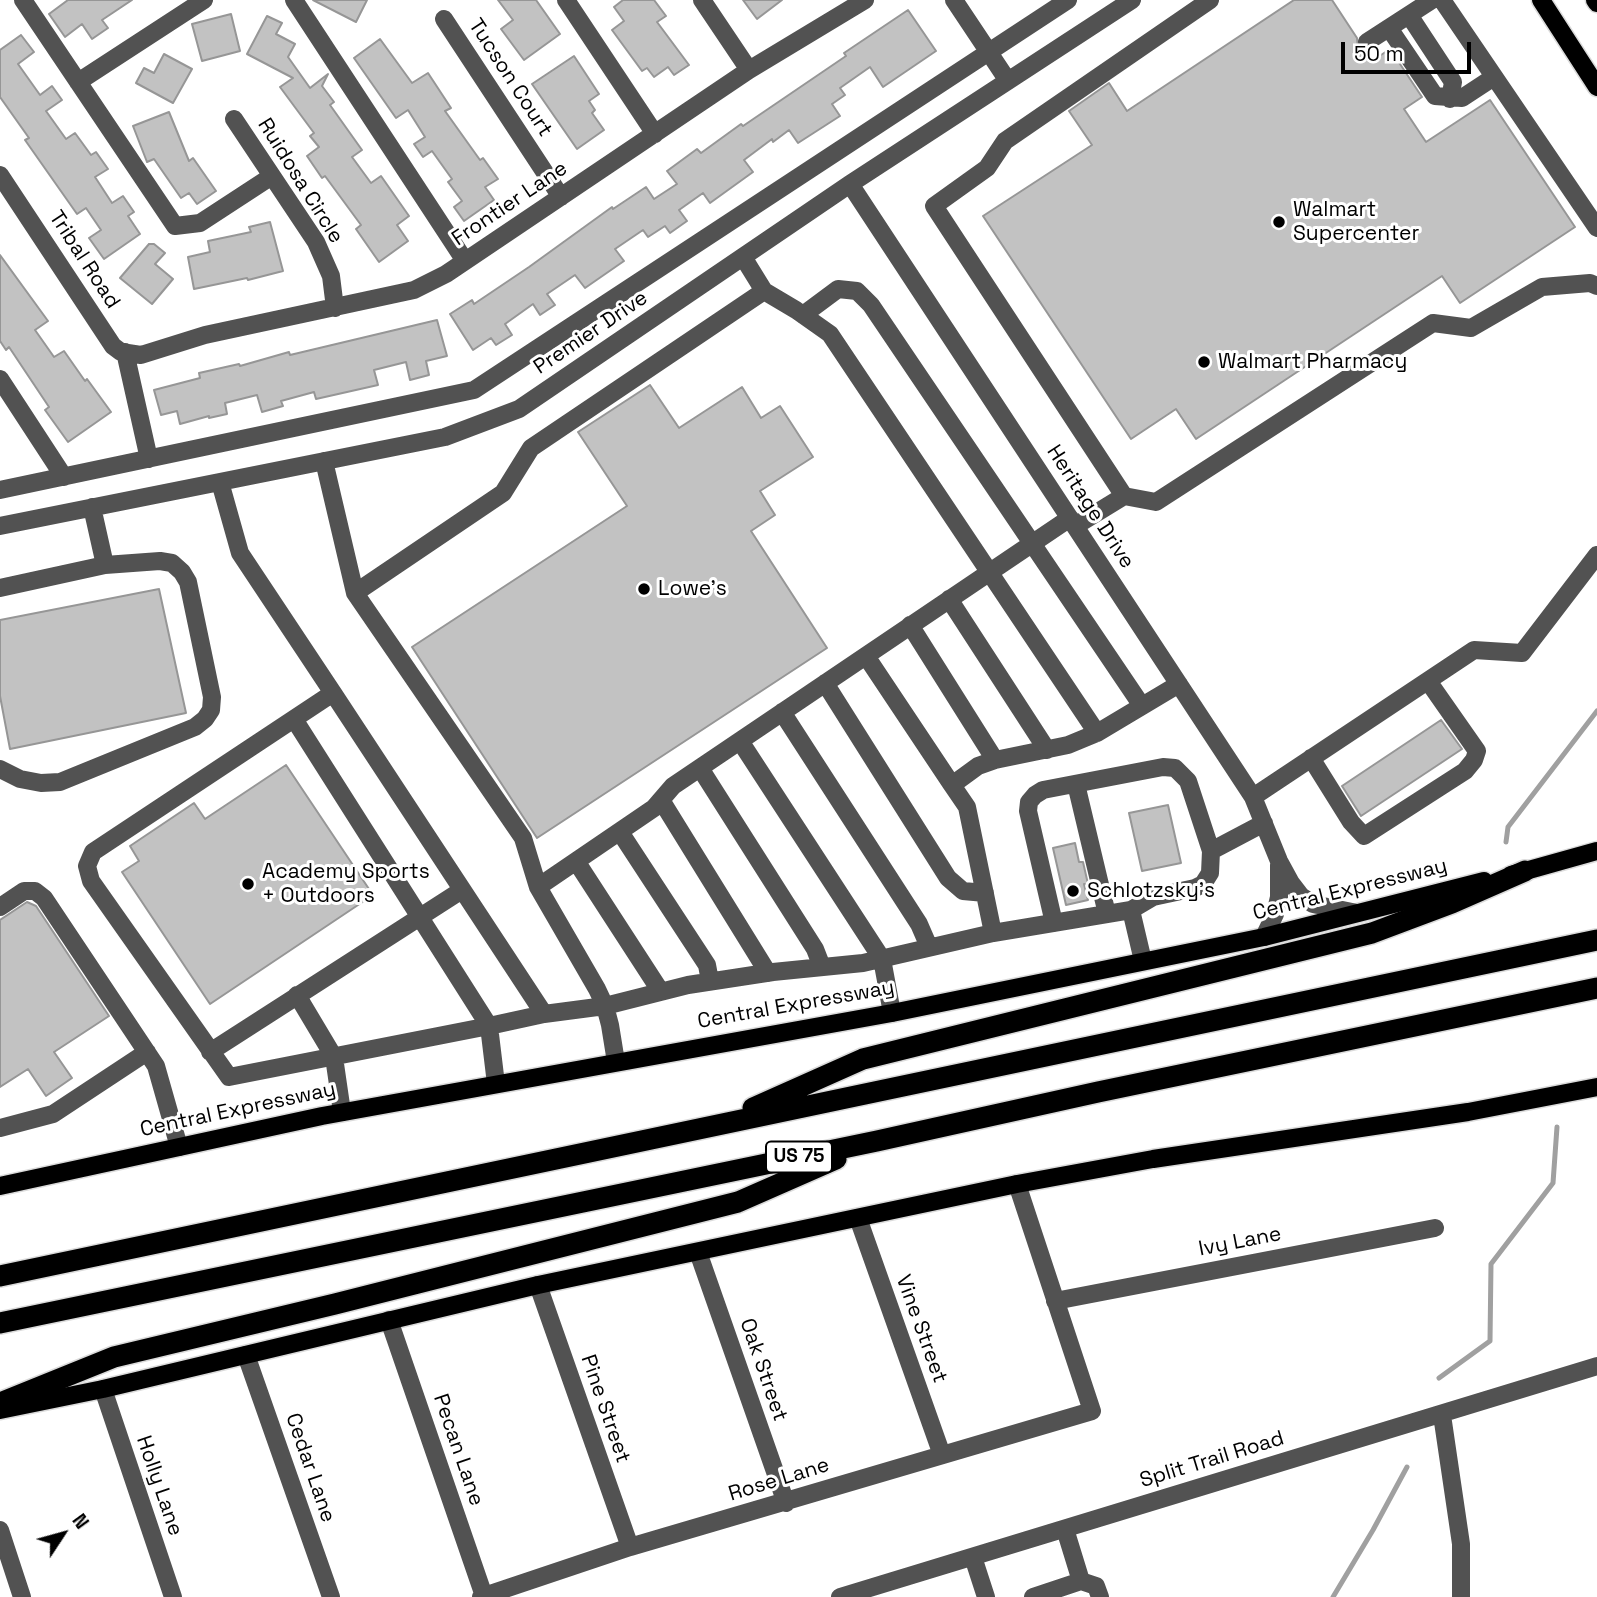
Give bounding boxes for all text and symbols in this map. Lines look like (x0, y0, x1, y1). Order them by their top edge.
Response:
street label: Tucson Court (463, 14, 557, 142)
scale bar (1345, 28, 1474, 72)
text: 50 m (1354, 40, 1404, 67)
street label: Ruidosa Circle (252, 114, 348, 248)
street label: Frontier Lane (447, 156, 573, 252)
place label: Walmart Supercenter (1293, 197, 1419, 247)
street label: Tribal Road (43, 206, 125, 314)
marker: Walmart Supercenter (1271, 214, 1287, 230)
street label: Premier Drive (529, 286, 653, 380)
place label: Walmart Pharmacy (1218, 349, 1407, 375)
marker: Walmart Pharmacy (1196, 354, 1212, 370)
street label: Heritage Drive (1041, 440, 1139, 574)
place label: Lowe's (658, 576, 727, 602)
marker: Lowe's (636, 581, 652, 597)
street label: Central Expressway (1250, 854, 1450, 926)
place label: Academy Sports + Outdoors (262, 859, 430, 909)
marker: Academy Sports + Outdoors (240, 876, 256, 892)
place label: Schlotzsky's (1087, 878, 1215, 904)
marker: Schlotzsky's (1065, 883, 1081, 899)
street label: Central Expressway (696, 975, 896, 1035)
street label: Central Expressway (138, 1077, 338, 1143)
road number: US 75 (766, 1142, 832, 1172)
street label: Ivy Lane (1197, 1222, 1283, 1262)
street label: Vine Street (890, 1272, 952, 1386)
street label: Oak Street (734, 1315, 792, 1425)
street label: Pine Street (575, 1352, 635, 1466)
street label: Pecan Lane (427, 1391, 489, 1509)
street label: Cedar Lane (280, 1410, 340, 1526)
street label: Split Trail Road (1137, 1426, 1287, 1494)
street label: Holly Lane (130, 1433, 188, 1539)
street label: Rose Lane (726, 1453, 832, 1507)
north arrow (28, 1499, 98, 1569)
text: N (67, 1509, 94, 1534)

